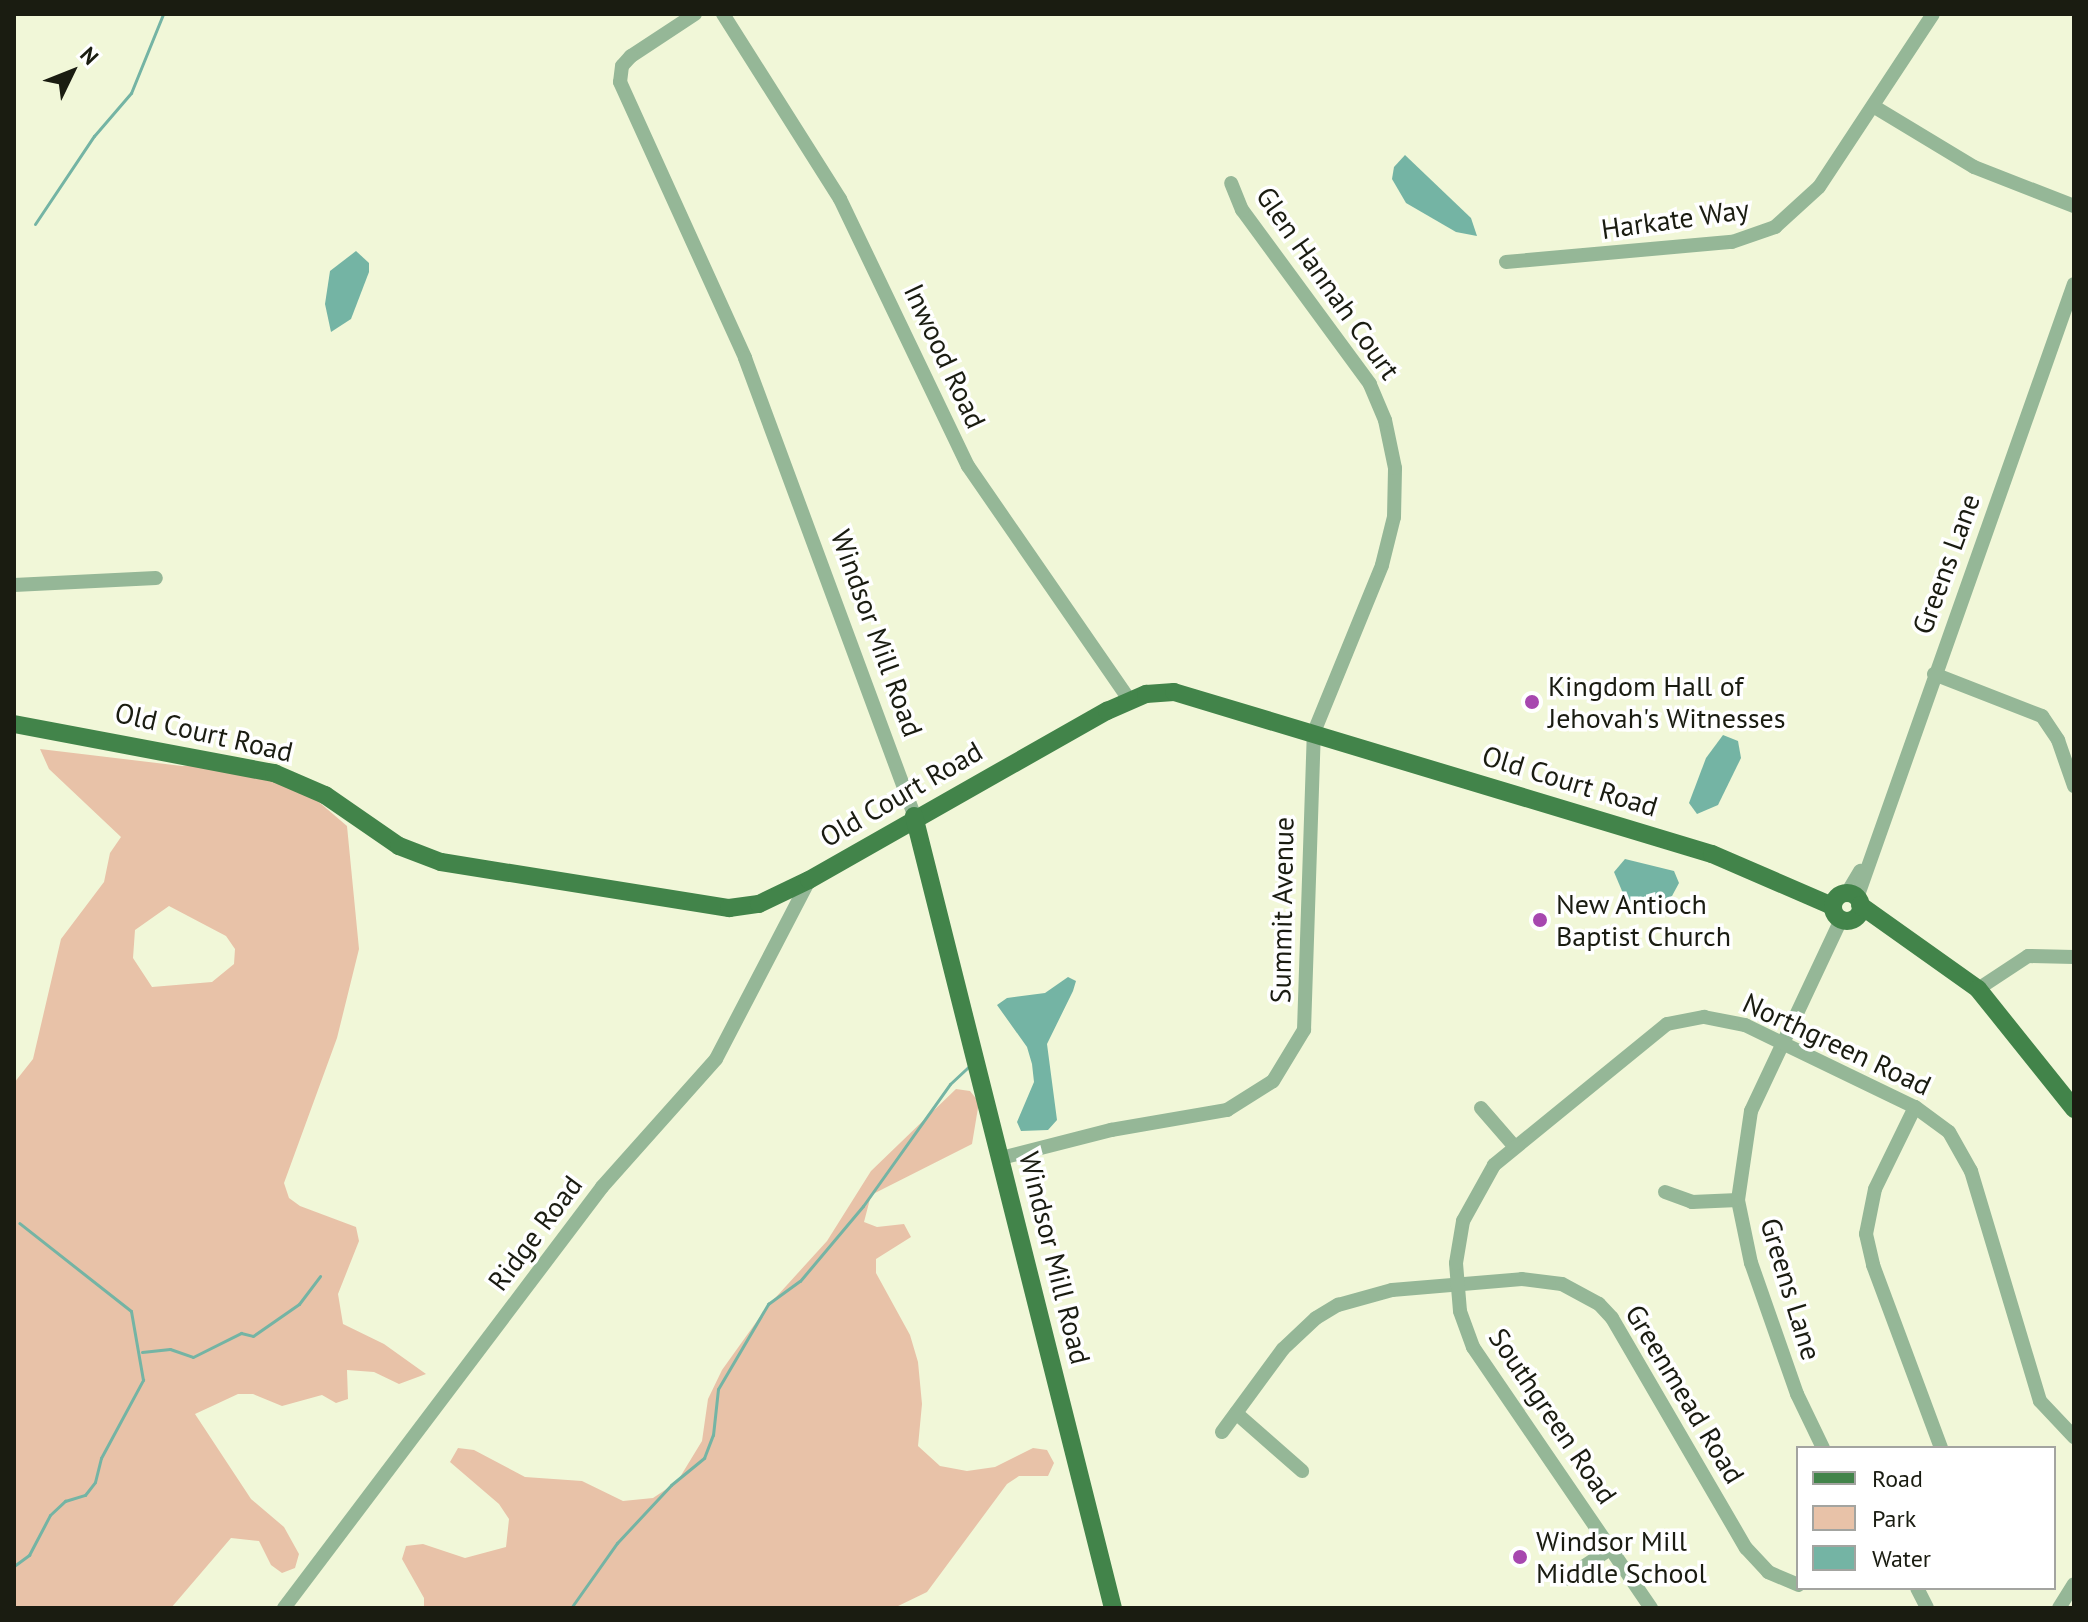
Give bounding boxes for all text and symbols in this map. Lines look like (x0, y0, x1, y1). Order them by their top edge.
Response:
north arrow (32, 32, 112, 112)
text: N (74, 41, 105, 70)
street label: Glen Hannah Court (1249, 180, 1407, 386)
street label: Harkate Way (1599, 192, 1751, 246)
street label: Inwood Road (897, 278, 993, 434)
street label: Greens Lane (1905, 489, 1987, 639)
street label: Windsor Mill Road (824, 525, 930, 741)
place label: Kingdom Hall of Jehovah's Witnesses (1548, 669, 1786, 735)
marker: Kingdom Hall of Jehovah's Witnesses (1523, 693, 1541, 711)
street label: Old Court Road (112, 695, 296, 769)
street label: Old Court Road (814, 734, 988, 854)
street label: Old Court Road (1478, 738, 1662, 824)
street label: Summit Avenue (1264, 816, 1300, 1004)
place label: New Antioch Baptist Church (1556, 887, 1731, 953)
marker: New Antioch Baptist Church (1531, 911, 1549, 929)
street label: Northgreen Road (1738, 986, 1936, 1102)
street label: Windsor Mill Road (1012, 1148, 1098, 1368)
street label: Ridge Road (481, 1169, 589, 1297)
street label: Greens Lane (1753, 1214, 1829, 1364)
street label: Greenmead Road (1618, 1298, 1752, 1490)
street label: Southgreen Road (1482, 1322, 1624, 1510)
legend (1796, 1446, 2056, 1590)
text: Road (1872, 1463, 1923, 1494)
text: Park (1872, 1503, 1916, 1534)
place label: Windsor Mill Middle School (1536, 1524, 1707, 1590)
text: Water (1872, 1543, 1931, 1574)
marker: Windsor Mill Middle School (1511, 1548, 1529, 1566)

